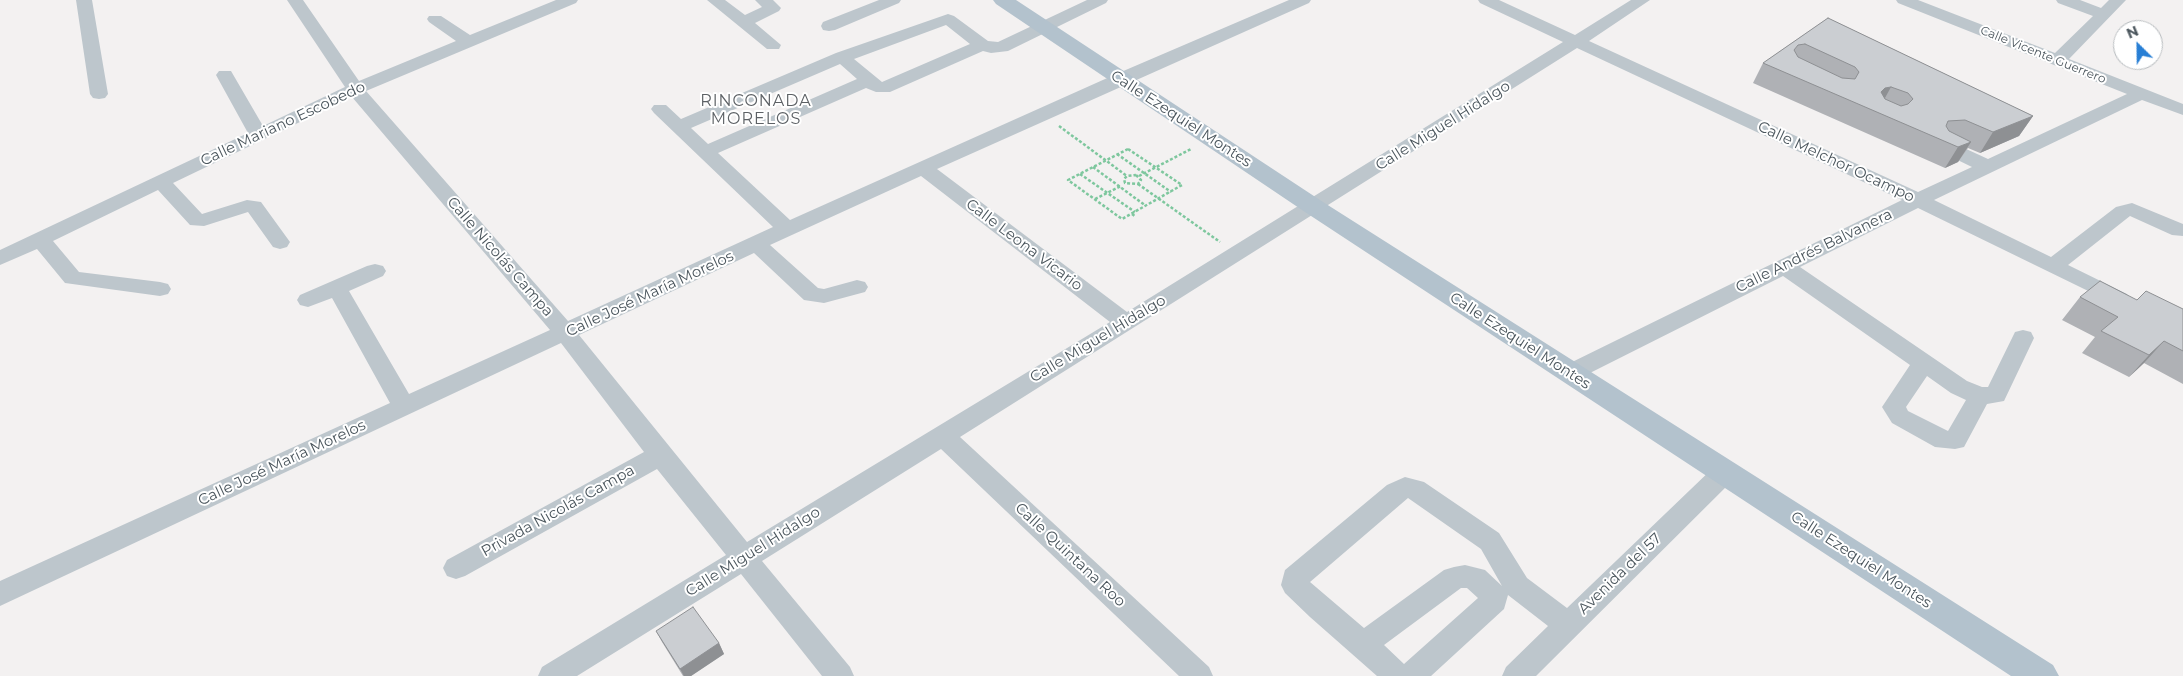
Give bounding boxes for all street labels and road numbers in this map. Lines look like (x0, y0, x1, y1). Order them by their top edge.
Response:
street label: Calle Vicente Guerrero (1978, 23, 2108, 87)
street label: Calle Ezequiel Montes (1107, 67, 1255, 171)
street label: Calle Miguel Hidalgo (1372, 77, 1514, 175)
street label: Calle Mariano Escobedo (198, 78, 368, 170)
street label: Calle Melchor Ocampo (1755, 118, 1917, 206)
street label: Calle Nicolás Campa (443, 193, 557, 321)
street label: Calle Leona Vicario (962, 195, 1086, 295)
street label: Calle Andrés Balvanera (1733, 205, 1895, 297)
street label: Calle José María Morelos (563, 247, 737, 341)
street label: Calle Ezequiel Montes (1446, 289, 1594, 393)
street label: Calle Miguel Hidalgo (1027, 291, 1169, 387)
street label: Calle José María Morelos (195, 416, 369, 510)
street label: Privada Nicolás Campa (478, 461, 638, 561)
street label: Calle Quintana Roo (1011, 499, 1129, 611)
street label: Calle Miguel Hidalgo (682, 503, 824, 601)
street label: Calle Ezequiel Montes (1787, 508, 1935, 612)
street label: Avenida del 57 (1575, 530, 1665, 618)

